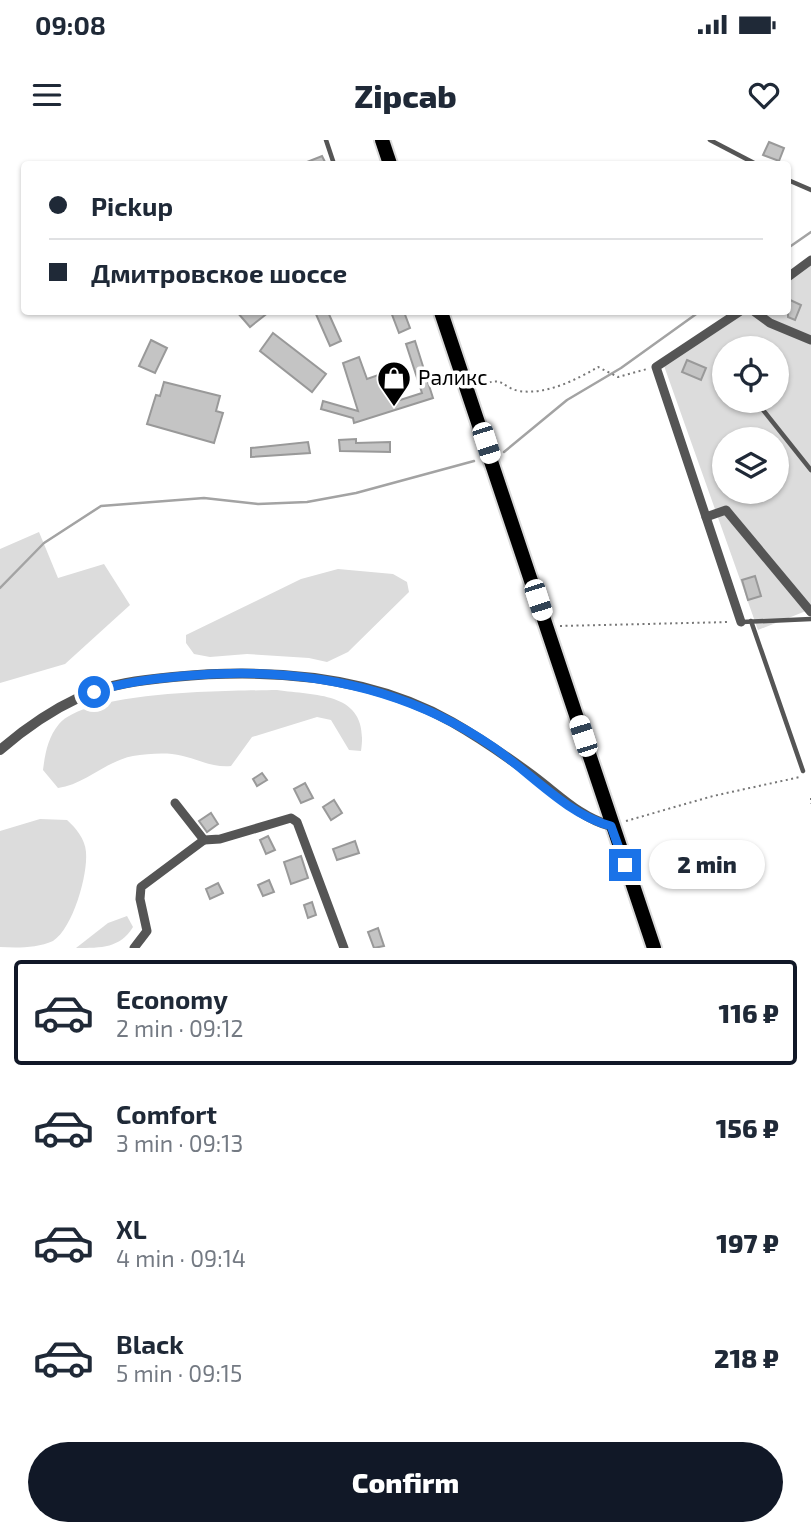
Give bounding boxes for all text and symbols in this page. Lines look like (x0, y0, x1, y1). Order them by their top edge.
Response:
text: 09:08 (35, 9, 106, 40)
icon: menu (28, 76, 66, 114)
text: Zipcab (354, 76, 457, 114)
icon: heart (745, 76, 783, 114)
text: Pickup (91, 190, 173, 221)
text: Дмитровское шоссе (91, 257, 347, 288)
map controls (712, 336, 789, 504)
button: locate (712, 336, 789, 413)
shop icon: Раликс (375, 359, 413, 408)
place label: Раликс (418, 364, 488, 389)
car (470, 420, 503, 466)
button: layers (712, 427, 789, 504)
car (522, 577, 555, 623)
route start (78, 676, 110, 708)
car (567, 713, 600, 759)
callout: 2 min (650, 840, 765, 890)
route end (609, 849, 641, 881)
text: 2 min (677, 850, 737, 878)
icon: car (32, 981, 95, 1044)
text: Economy (116, 983, 228, 1014)
text: 116 ₽ (718, 997, 779, 1028)
text: 2 min · 09:12 (116, 1014, 244, 1042)
icon: car (32, 1096, 95, 1159)
text: Comfort (116, 1098, 217, 1129)
text: 156 ₽ (716, 1112, 779, 1143)
text: 3 min · 09:13 (116, 1129, 243, 1157)
icon: car (32, 1211, 95, 1274)
text: XL (116, 1213, 147, 1244)
text: 197 ₽ (716, 1227, 779, 1258)
text: 4 min · 09:14 (116, 1244, 246, 1272)
icon: car (32, 1326, 95, 1389)
text: Black (116, 1328, 184, 1359)
text: 218 ₽ (714, 1342, 779, 1373)
text: 5 min · 09:15 (116, 1359, 242, 1387)
button: Confirm (28, 1442, 783, 1522)

